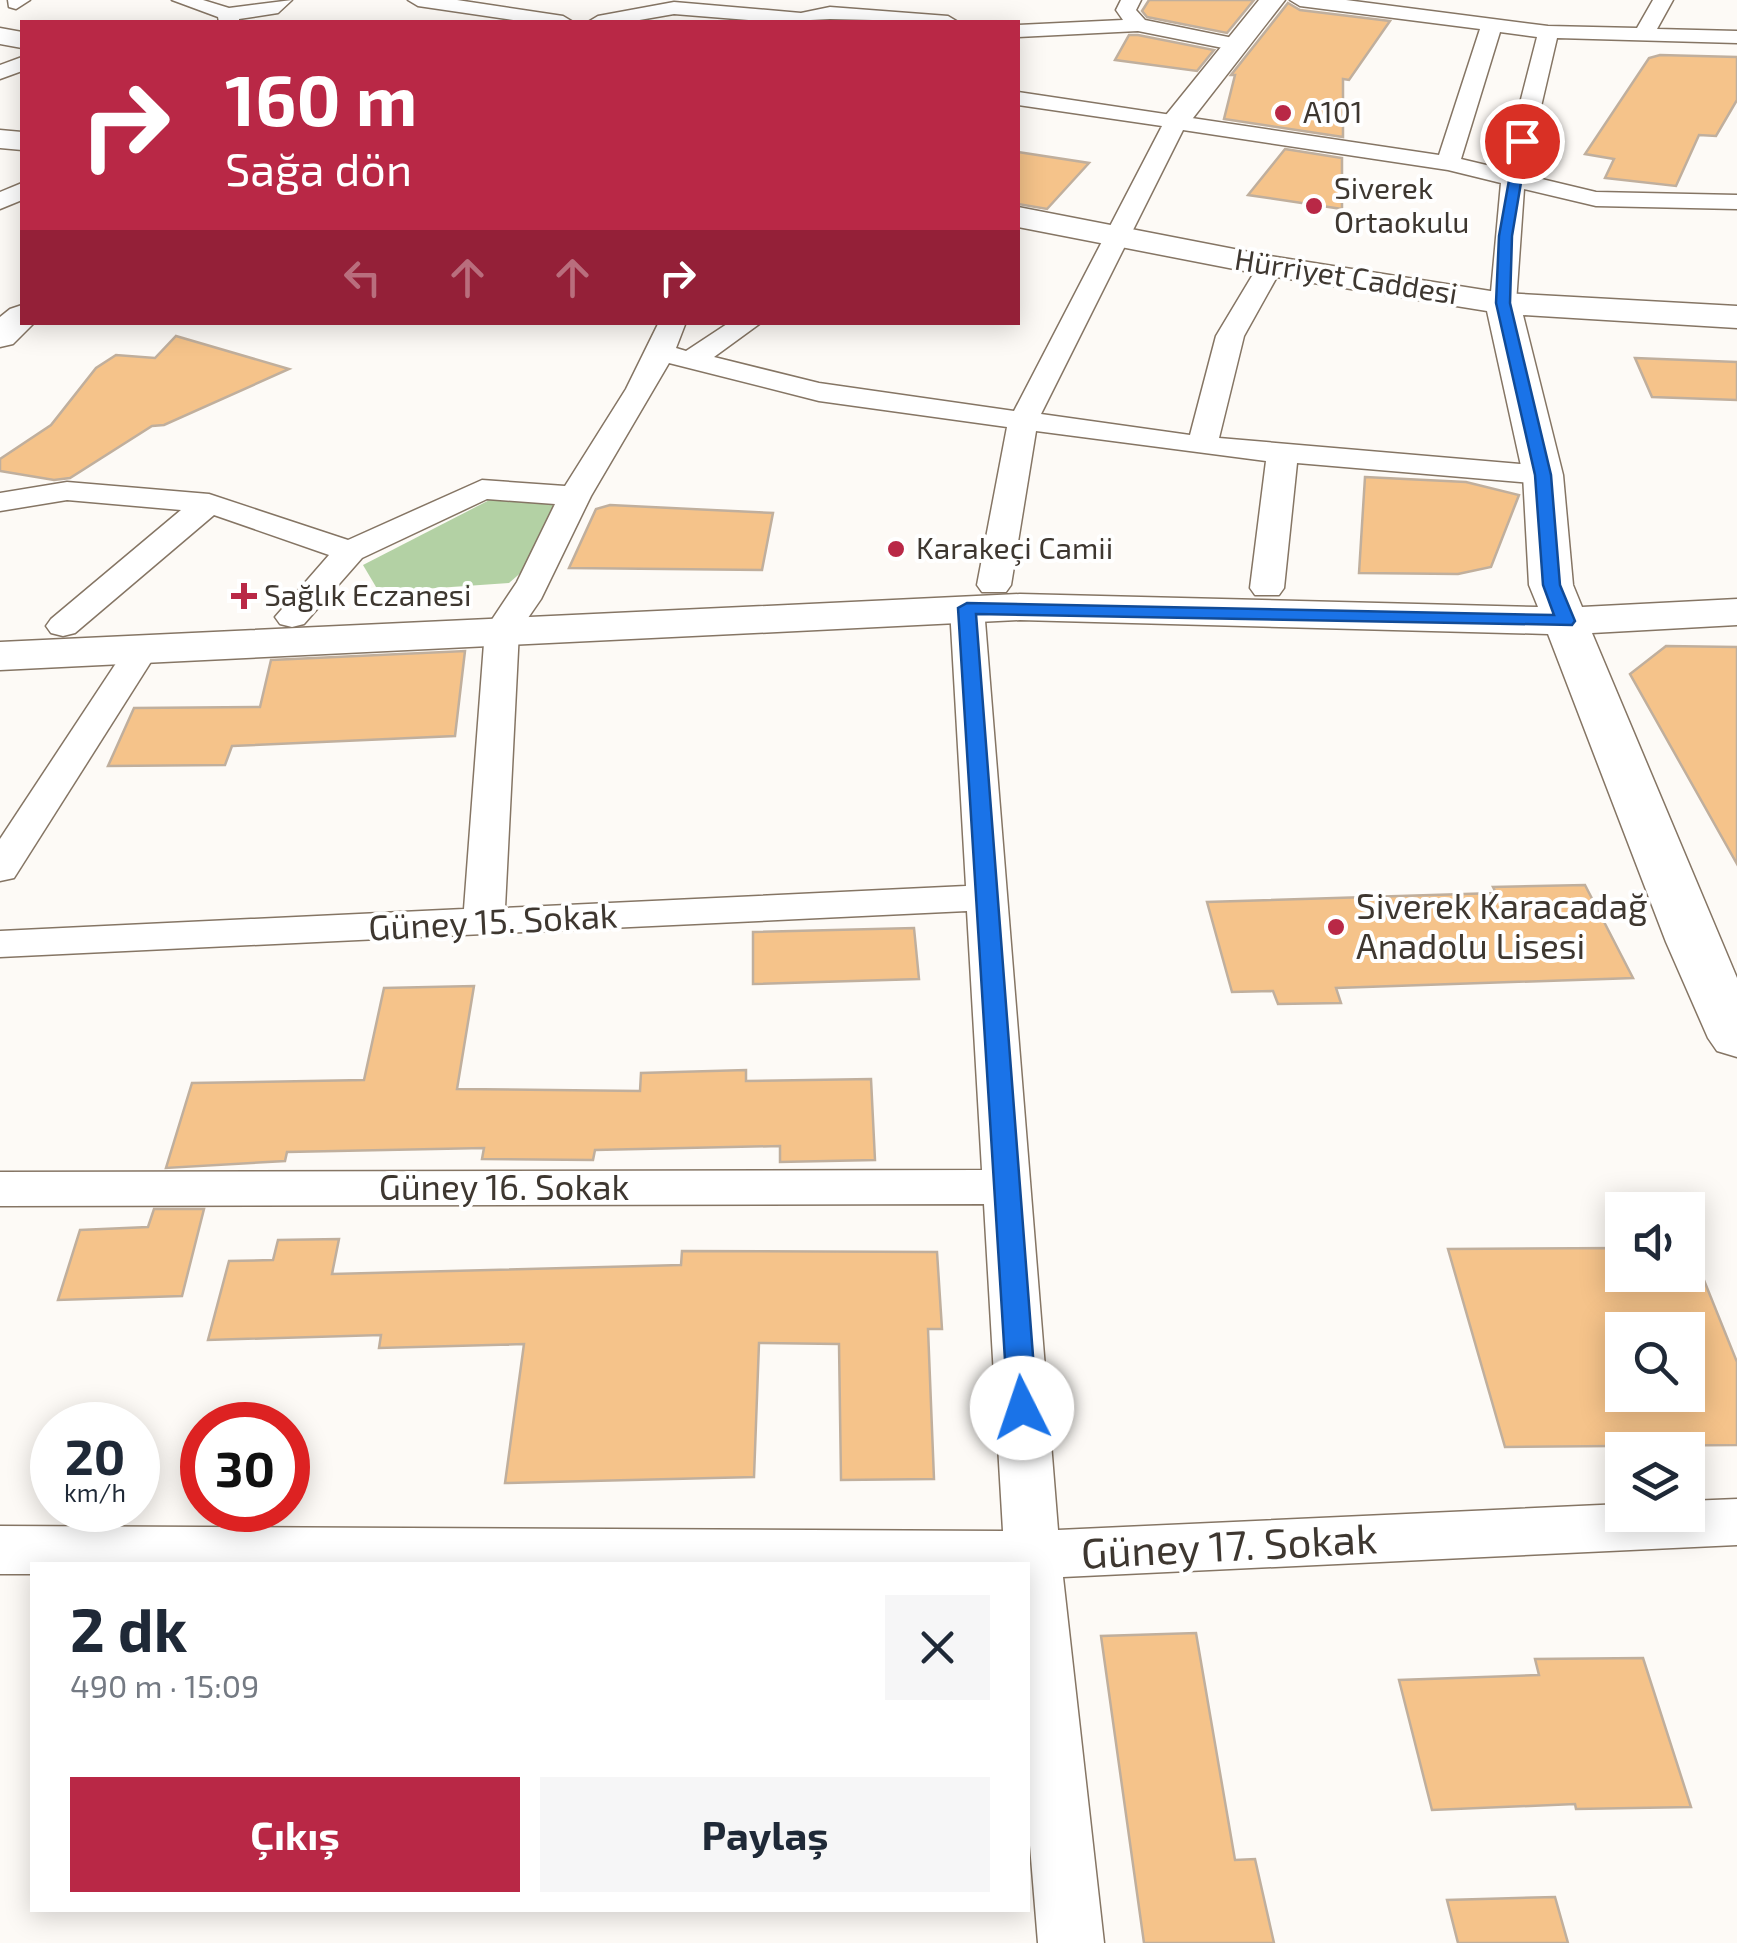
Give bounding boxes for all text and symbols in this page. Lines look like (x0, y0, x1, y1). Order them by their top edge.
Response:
text: 160 m (225, 56, 418, 140)
icon: right (60, 60, 190, 190)
place label: A101 (1303, 93, 1363, 129)
pin (1480, 99, 1565, 184)
marker: A101 (1272, 102, 1294, 124)
icon: arrive (1495, 114, 1550, 169)
text: Sağa dön (225, 141, 412, 195)
place label: Siverek Ortaokulu (1334, 169, 1469, 239)
marker: Siverek Ortaokulu (1303, 195, 1325, 217)
street label: Hürriyet Caddesi (1232, 240, 1460, 310)
icon: left (335, 250, 390, 305)
icon: ahead (440, 250, 495, 305)
icon: ahead (545, 250, 600, 305)
icon: right (650, 250, 705, 305)
place label: Karakeçi Camii (916, 529, 1113, 566)
marker: Karakeçi Camii (885, 538, 907, 560)
place label: Sağlık Eczanesi (264, 576, 472, 612)
marker: Sağlık Eczanesi (233, 585, 255, 607)
place label: Siverek Karacadağ Anadolu Lisesi (1356, 884, 1647, 966)
street label: Güney 15. Sokak (367, 892, 619, 948)
marker: Siverek Karacadağ Anadolu Lisesi (1325, 916, 1347, 938)
street label: Güney 16. Sokak (379, 1165, 630, 1207)
map controls (1605, 1192, 1705, 1532)
button: sound (1605, 1192, 1705, 1292)
button: search (1605, 1312, 1705, 1412)
position arrow (970, 1356, 1074, 1460)
speed limit sign: 30 (180, 1402, 310, 1532)
text: 20 (65, 1425, 125, 1485)
button: layers (1605, 1432, 1705, 1532)
text: km/h (64, 1477, 126, 1507)
street label: Güney 17. Sokak (1080, 1511, 1378, 1577)
text: 2 dk (70, 1592, 187, 1664)
button: close (885, 1595, 990, 1700)
text: 490 m · 15:09 (70, 1666, 259, 1704)
button: Çıkış (70, 1777, 520, 1892)
button: Paylaş (540, 1777, 990, 1892)

